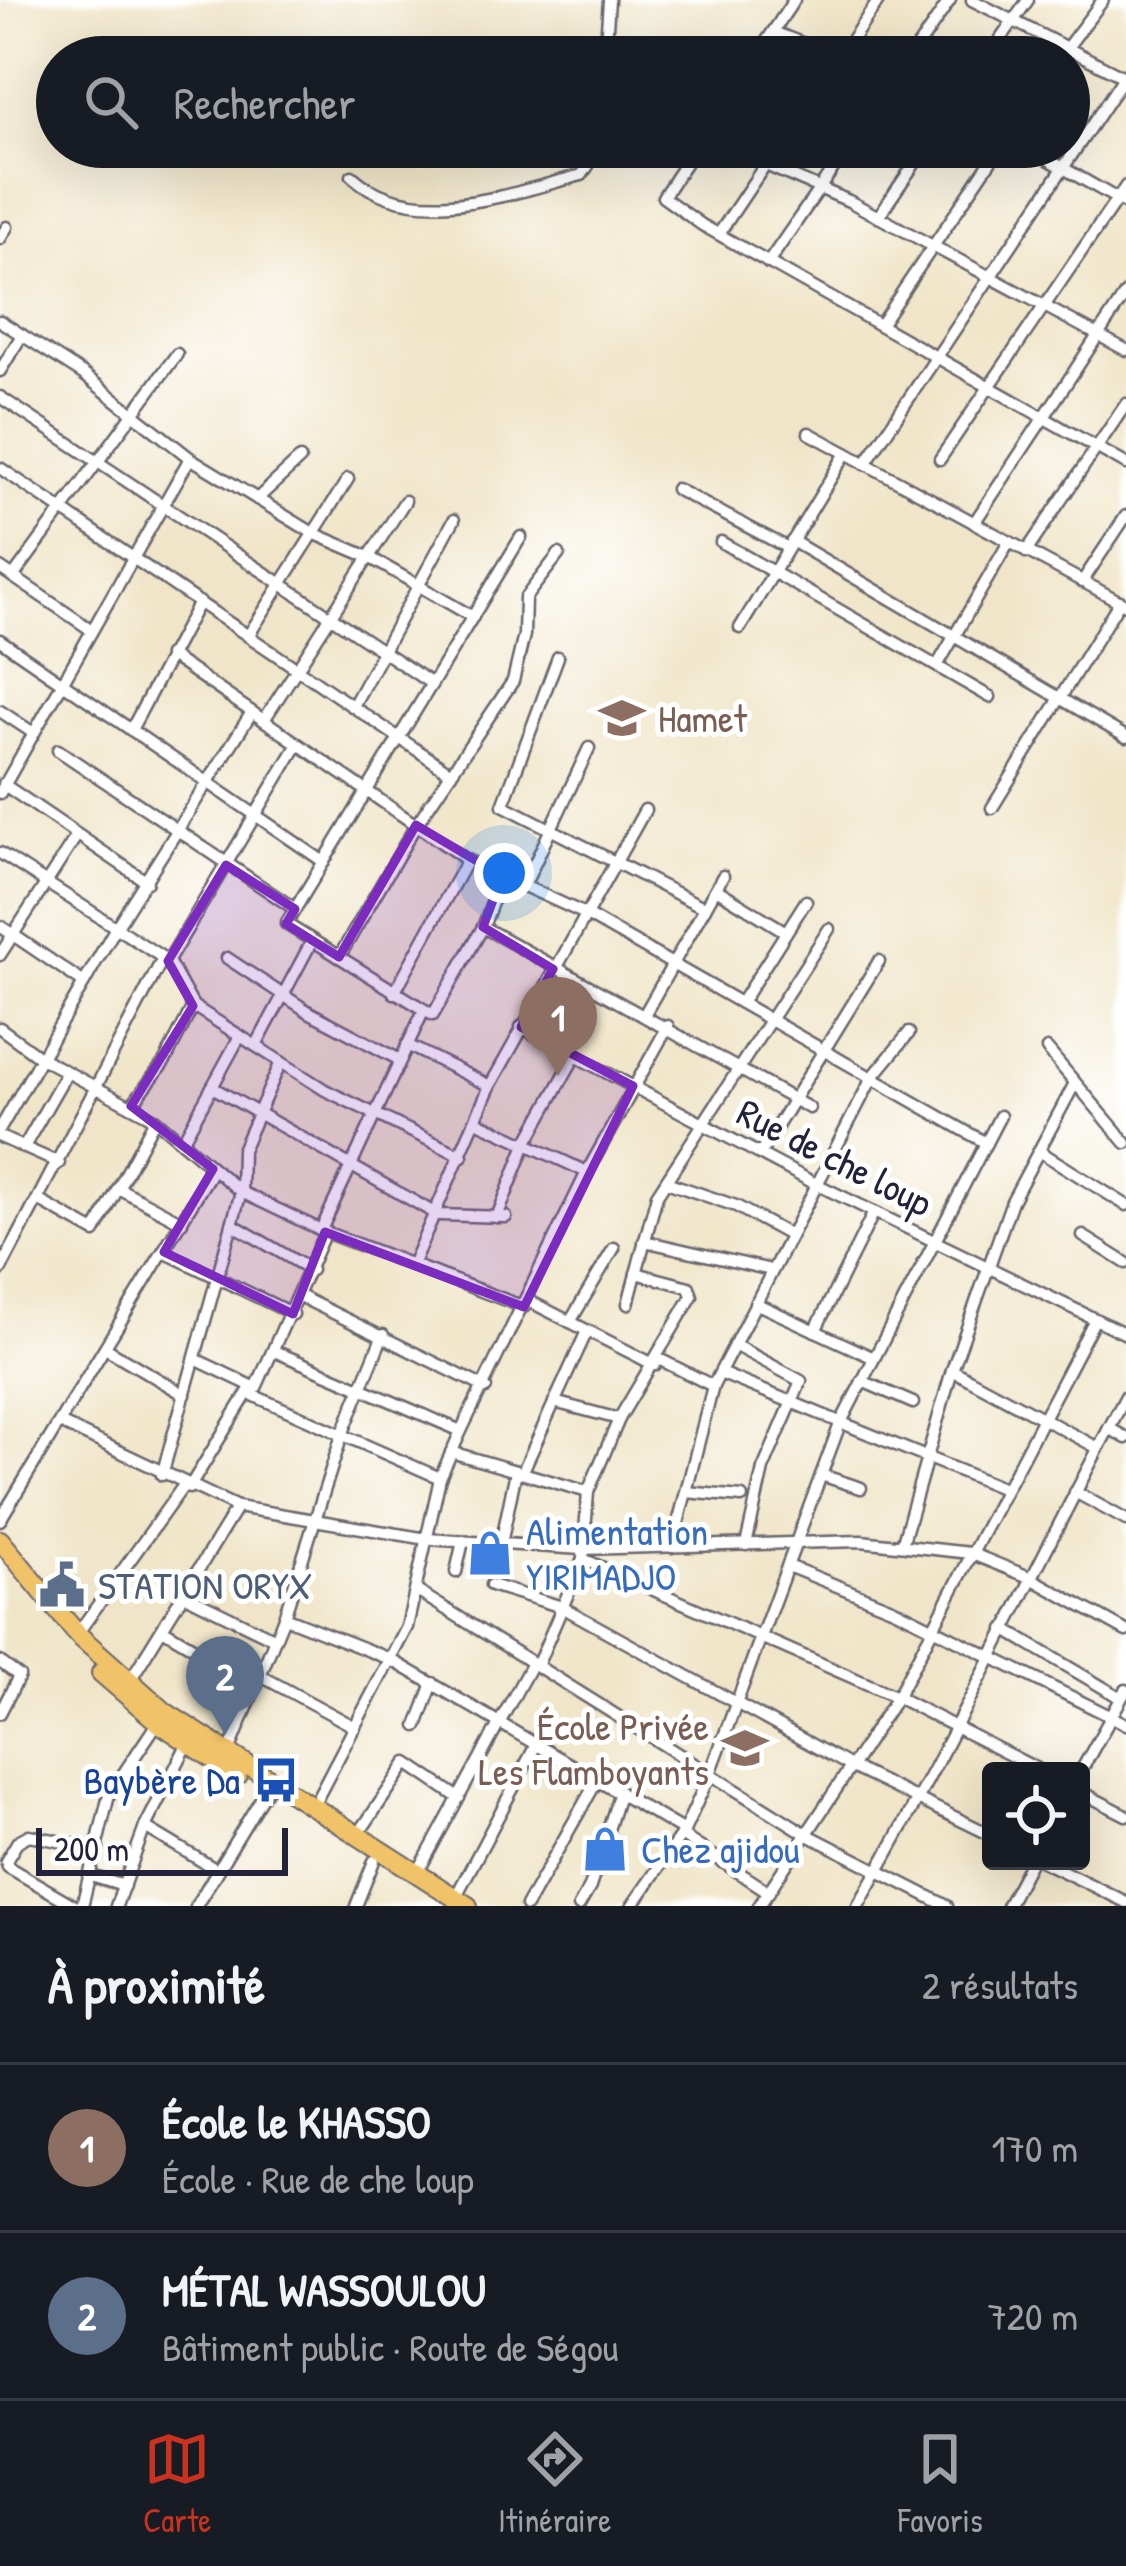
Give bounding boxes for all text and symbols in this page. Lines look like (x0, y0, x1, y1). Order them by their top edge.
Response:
search box (36, 36, 1090, 168)
icon: search (78, 69, 144, 135)
text: Rechercher (174, 72, 356, 133)
place label: Hamet (658, 691, 748, 744)
school or university icon: Hamet (597, 693, 647, 743)
your location (474, 843, 534, 903)
pin: 1 (519, 977, 597, 1076)
street label: Rue de che loup (729, 1085, 942, 1228)
place label: Alimentation YIRIMADJO (526, 1504, 708, 1602)
shop icon: Alimentation YIRIMADJO (465, 1528, 515, 1578)
place label: STATION ORYX (98, 1558, 312, 1611)
public building icon: STATION ORYX (37, 1560, 87, 1610)
pin: 2 (186, 1636, 264, 1735)
place label: École Privée Les Flamboyants (479, 1699, 709, 1797)
school or university icon: École Privée Les Flamboyants (720, 1723, 770, 1773)
place label: Baybère Da (84, 1753, 240, 1806)
bus stop icon: Baybère Da (251, 1755, 301, 1805)
map controls (982, 1762, 1090, 1870)
button: locate (982, 1762, 1090, 1870)
scale bar (36, 1822, 288, 1875)
place label: Chez ajidou (641, 1822, 800, 1875)
shop icon: Chez ajidou (580, 1824, 630, 1874)
text: 200 m (54, 1827, 129, 1871)
text: À proximité (48, 1950, 265, 2019)
text: 2 résultats (922, 1958, 1078, 2011)
text: École le KHASSO (162, 2091, 431, 2152)
text: 1 (80, 2121, 94, 2174)
text: 170 m (992, 2121, 1078, 2174)
text: École · Rue de che loup (162, 2152, 474, 2205)
text: MÉTAL WASSOULOU (162, 2259, 486, 2320)
text: 2 (78, 2289, 96, 2342)
text: 720 m (987, 2289, 1078, 2342)
text: Bâtiment public · Route de Ségou (162, 2320, 618, 2373)
tab: Carte (143, 2426, 212, 2542)
tab: Itinéraire (498, 2426, 612, 2542)
tab: Favoris (898, 2426, 983, 2542)

